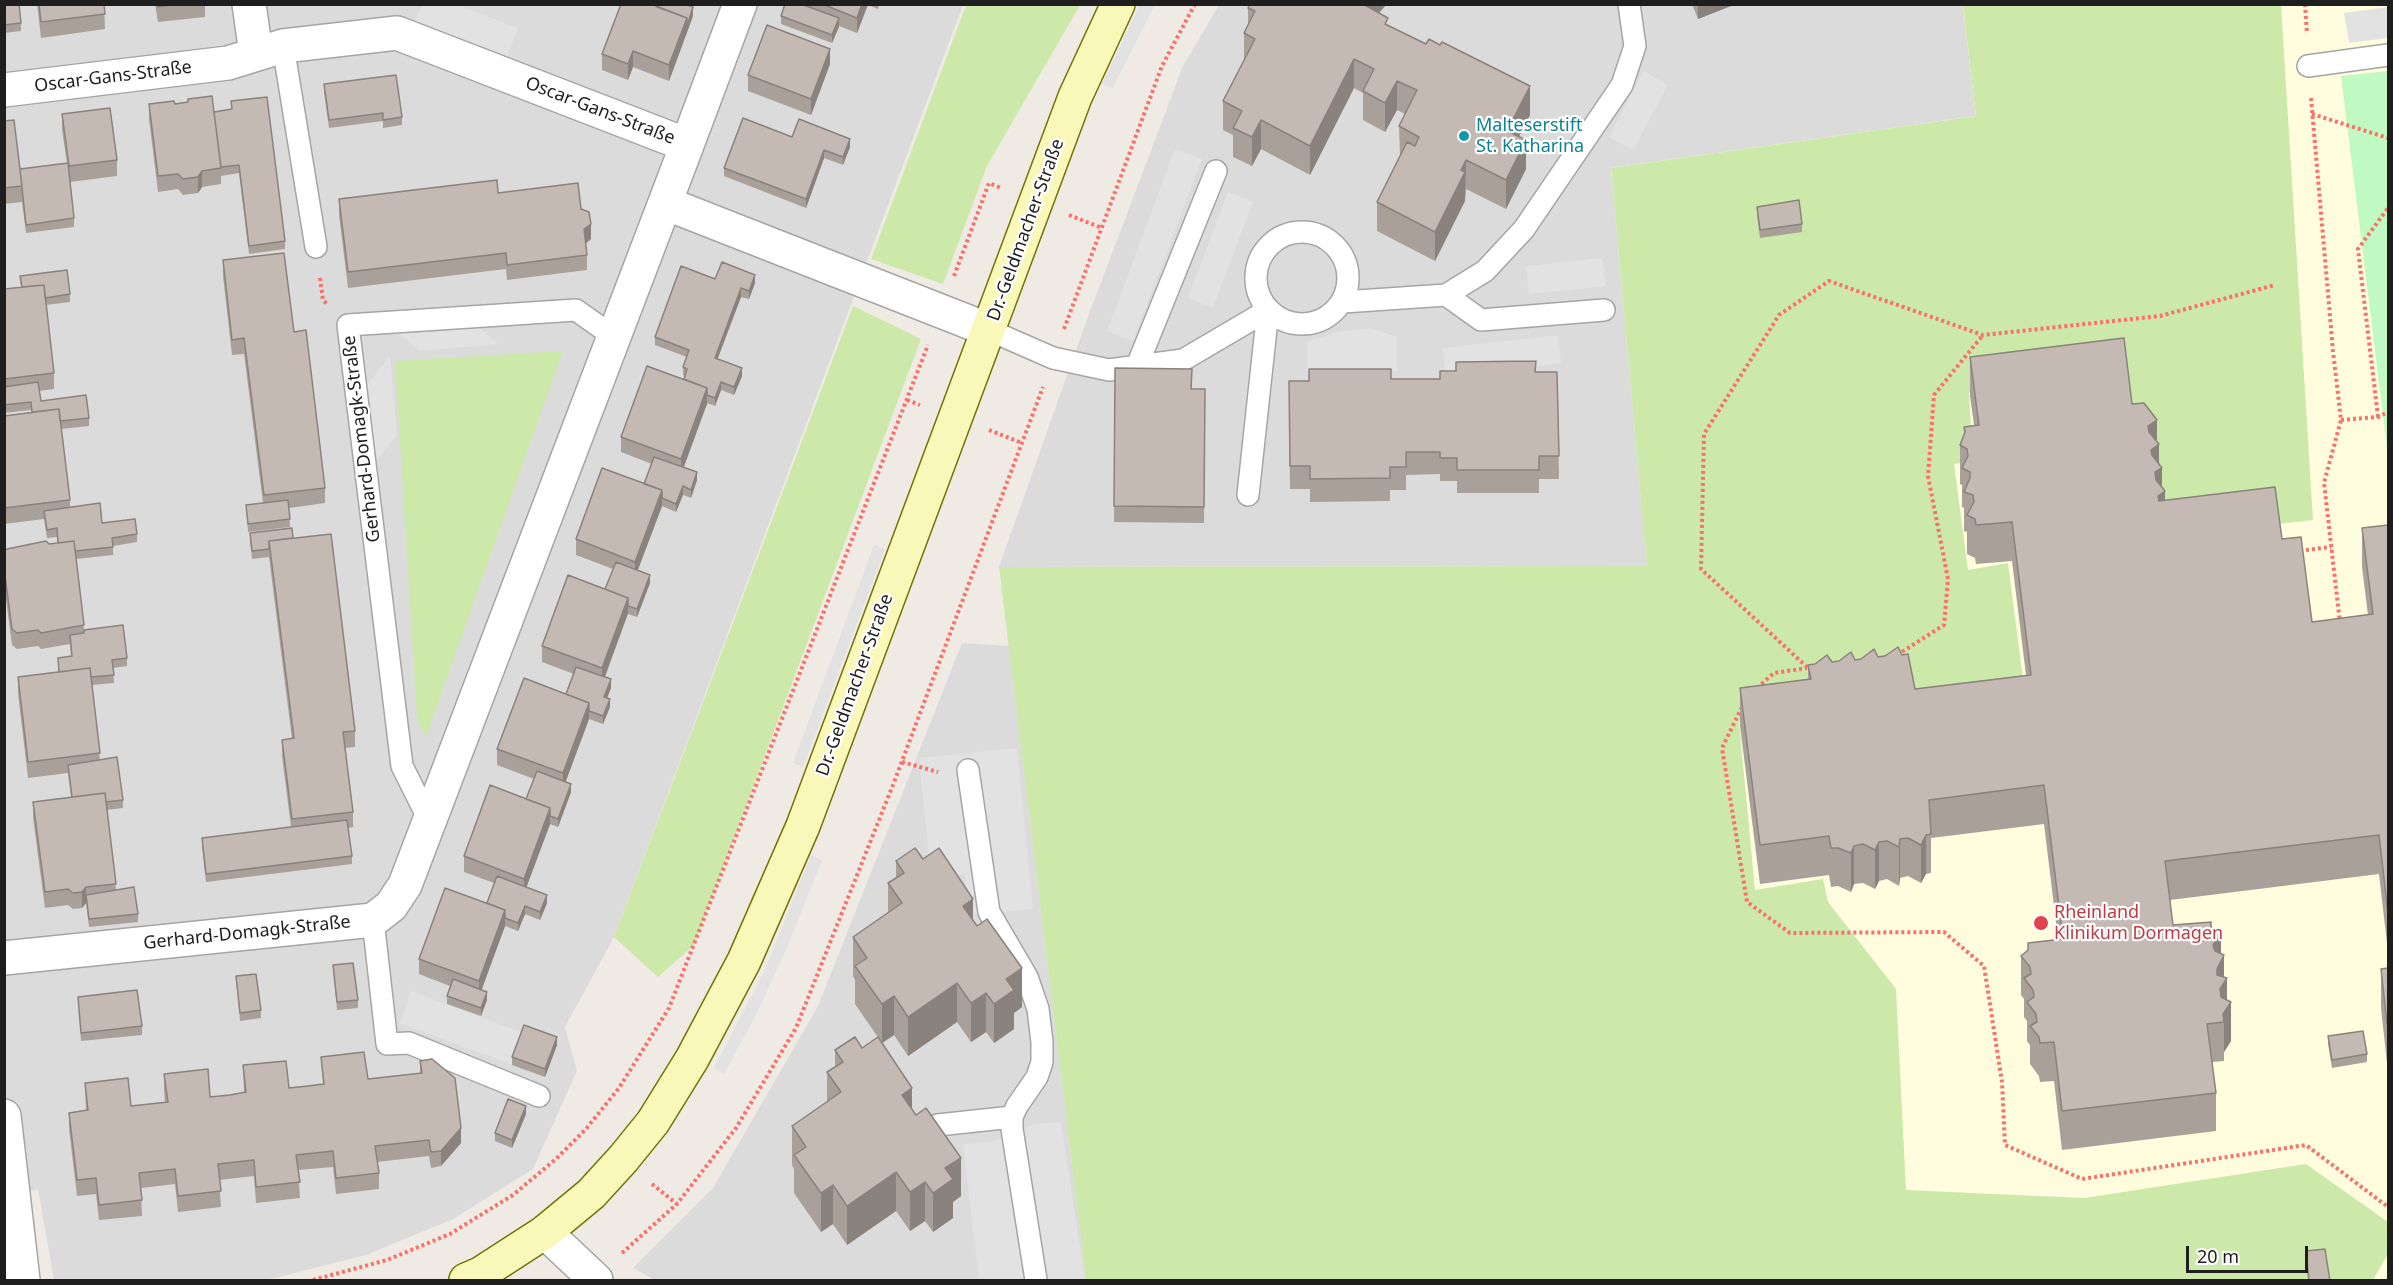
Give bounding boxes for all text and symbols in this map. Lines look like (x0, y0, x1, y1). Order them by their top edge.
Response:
street label: Oscar-Gans-Straße (33, 57, 193, 97)
street label: Oscar-Gans-Straße (522, 73, 678, 149)
place label: Malteserstift St. Katharina (1476, 115, 1584, 158)
marker: Malteserstift St. Katharina (1457, 129, 1471, 143)
street label: Dr.-Geldmacher-Straße (983, 136, 1069, 324)
street label: Gerhard-Domagk-Straße (339, 334, 385, 544)
street label: Dr.-Geldmacher-Straße (812, 591, 898, 779)
place label: Rheinland Klinikum Dormagen (2054, 902, 2223, 944)
street label: Gerhard-Domagk-Straße (142, 911, 352, 955)
marker: Rheinland Klinikum Dormagen (2032, 914, 2050, 932)
scale bar (2189, 1234, 2310, 1272)
text: 20 m (2197, 1244, 2239, 1268)

